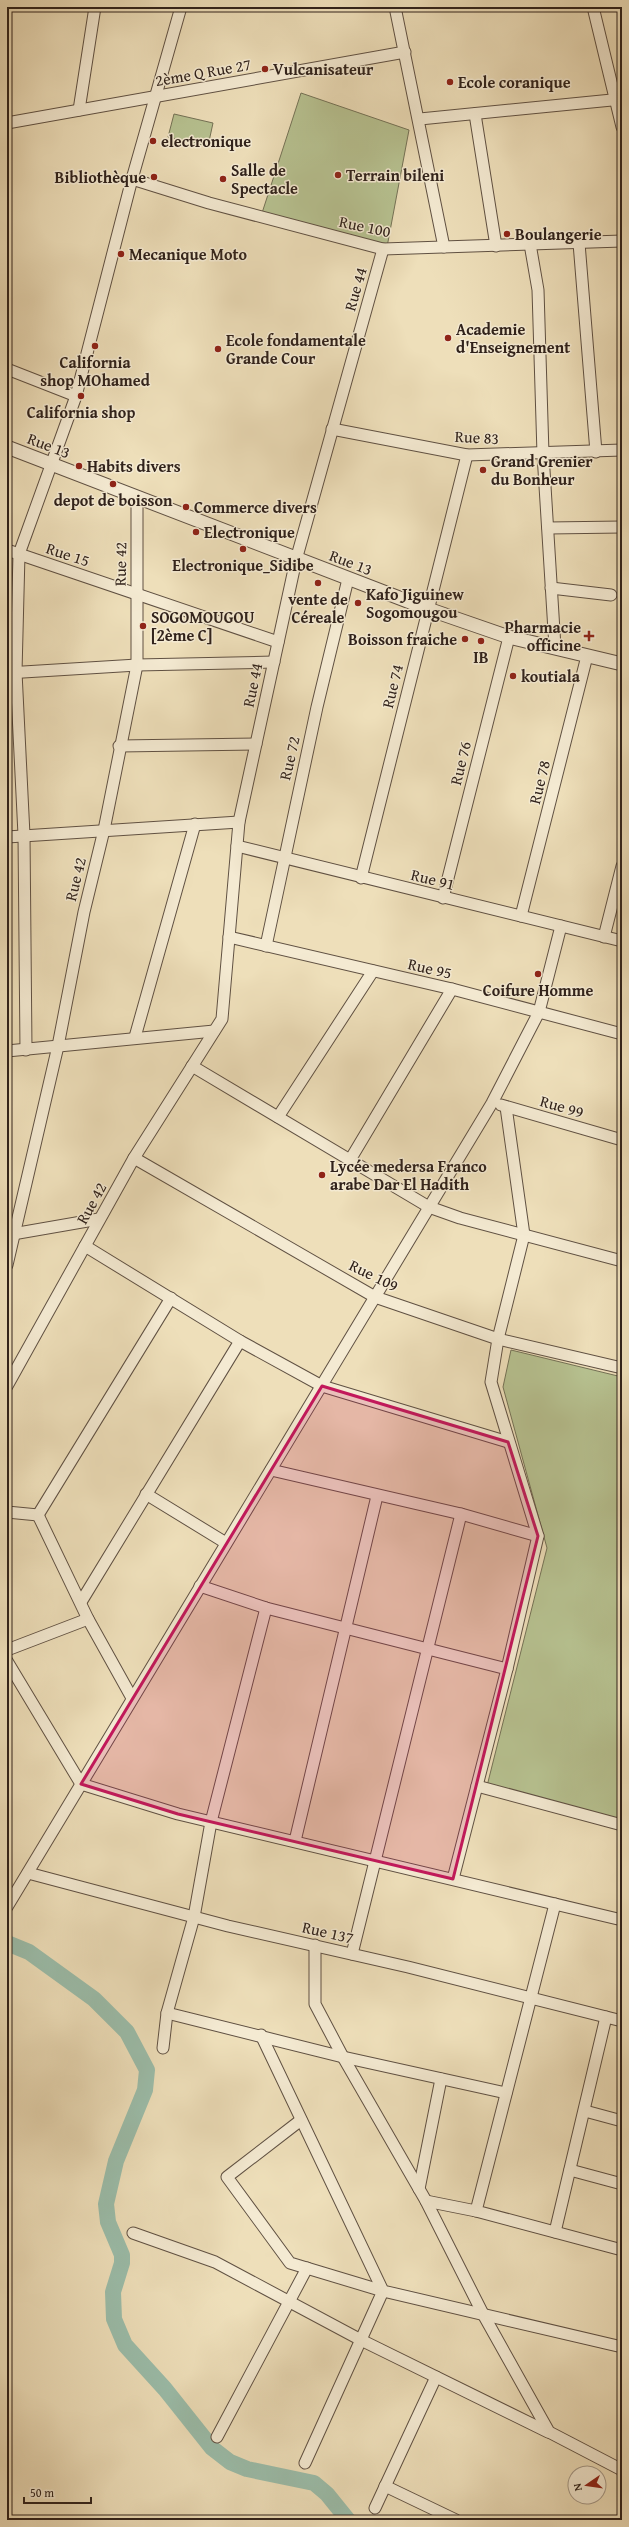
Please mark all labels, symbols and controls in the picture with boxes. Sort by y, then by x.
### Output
street label: 2ème Q Rue 27 [153,52,253,92]
place label: Vulcanisateur [273,57,374,81]
marker: Vulcanisateur [260,64,270,74]
place label: Ecole coranique [458,70,571,94]
marker: Ecole coranique [445,77,455,87]
place label: electronique [161,129,251,153]
marker: electronique [148,136,158,146]
place label: Salle de Spectacle [231,158,298,200]
place label: Terrain bileni [346,163,444,187]
place label: Bibliothèque [55,165,146,189]
marker: Terrain bileni [333,170,343,180]
marker: Bibliothèque [149,172,159,182]
marker: Salle de Spectacle [218,174,228,184]
street label: Rue 100 [337,209,393,243]
place label: Boulangerie [515,222,602,246]
marker: Boulangerie [502,229,512,239]
place label: Mecanique Moto [129,242,247,266]
marker: Mecanique Moto [116,249,126,259]
street label: Rue 44 [337,264,373,314]
place label: Academie d'Enseignement [456,317,570,359]
place label: Ecole fondamentale Grande Cour [226,328,366,370]
marker: Academie d'Enseignement [443,333,453,343]
marker: California shop MOhamed [90,341,100,351]
marker: Ecole fondamentale Grande Cour [213,344,223,354]
place label: California shop MOhamed [40,350,151,392]
marker: California shop [76,391,86,401]
place label: California shop [27,400,135,424]
street label: Rue 83 [454,424,500,450]
street label: Rue 13 [24,426,74,464]
place label: Grand Grenier du Bonheur [491,449,593,491]
place label: Habits divers [87,454,181,478]
marker: Habits divers [74,461,84,471]
marker: Grand Grenier du Bonheur [478,465,488,475]
marker: depot de boisson [108,479,118,489]
place label: depot de boisson [54,488,173,512]
place label: Commerce divers [194,495,317,519]
marker: Commerce divers [181,502,191,512]
place label: Electronique [204,520,295,544]
marker: Electronique [191,527,201,537]
street label: Rue 15 [43,536,93,572]
street label: Rue 42 [108,542,132,586]
street label: Rue 13 [326,543,376,581]
marker: Electronique_Sidibe [238,544,248,554]
place label: Electronique_Sidibe [172,553,314,577]
marker: vente de Céreale [313,578,323,588]
place label: Kafo Jiguinew Sogomougou [366,582,464,624]
place label: vente de Céreale [288,587,348,629]
marker: Kafo Jiguinew Sogomougou [353,598,363,608]
place label: SOGOMOUGOU [2ème C] [151,605,255,647]
place label: Pharmacie officine [505,615,581,657]
marker: SOGOMOUGOU [2ème C] [138,621,148,631]
place label: Boisson fraiche [348,627,457,651]
marker: Pharmacie officine [584,631,594,641]
marker: Boisson fraiche [460,634,470,644]
marker: IB [476,636,486,646]
place label: IB [473,645,489,669]
street label: Rue 44 [236,661,268,709]
street label: Rue 74 [375,661,409,710]
place label: koutiala [521,664,581,688]
marker: koutiala [508,671,518,681]
street label: Rue 72 [272,734,306,782]
street label: Rue 76 [443,738,477,787]
street label: Rue 78 [522,757,556,806]
street label: Rue 42 [58,855,92,903]
street label: Rue 91 [409,862,457,896]
street label: Rue 95 [406,951,454,985]
marker: Coifure Homme [533,969,543,979]
place label: Coifure Homme [483,978,593,1002]
street label: Rue 99 [537,1088,587,1124]
place label: Lycée medersa Franco arabe Dar El Hadith [330,1154,487,1196]
marker: Lycée medersa Franco arabe Dar El Hadith [317,1170,327,1180]
street label: Rue 42 [70,1178,112,1228]
street label: Rue 109 [345,1253,403,1297]
street label: Rue 137 [300,1914,356,1950]
north arrow [567,2465,607,2505]
scale bar [24,2479,91,2505]
text: N [568,2481,586,2493]
text: 50 m [30,2484,54,2501]

